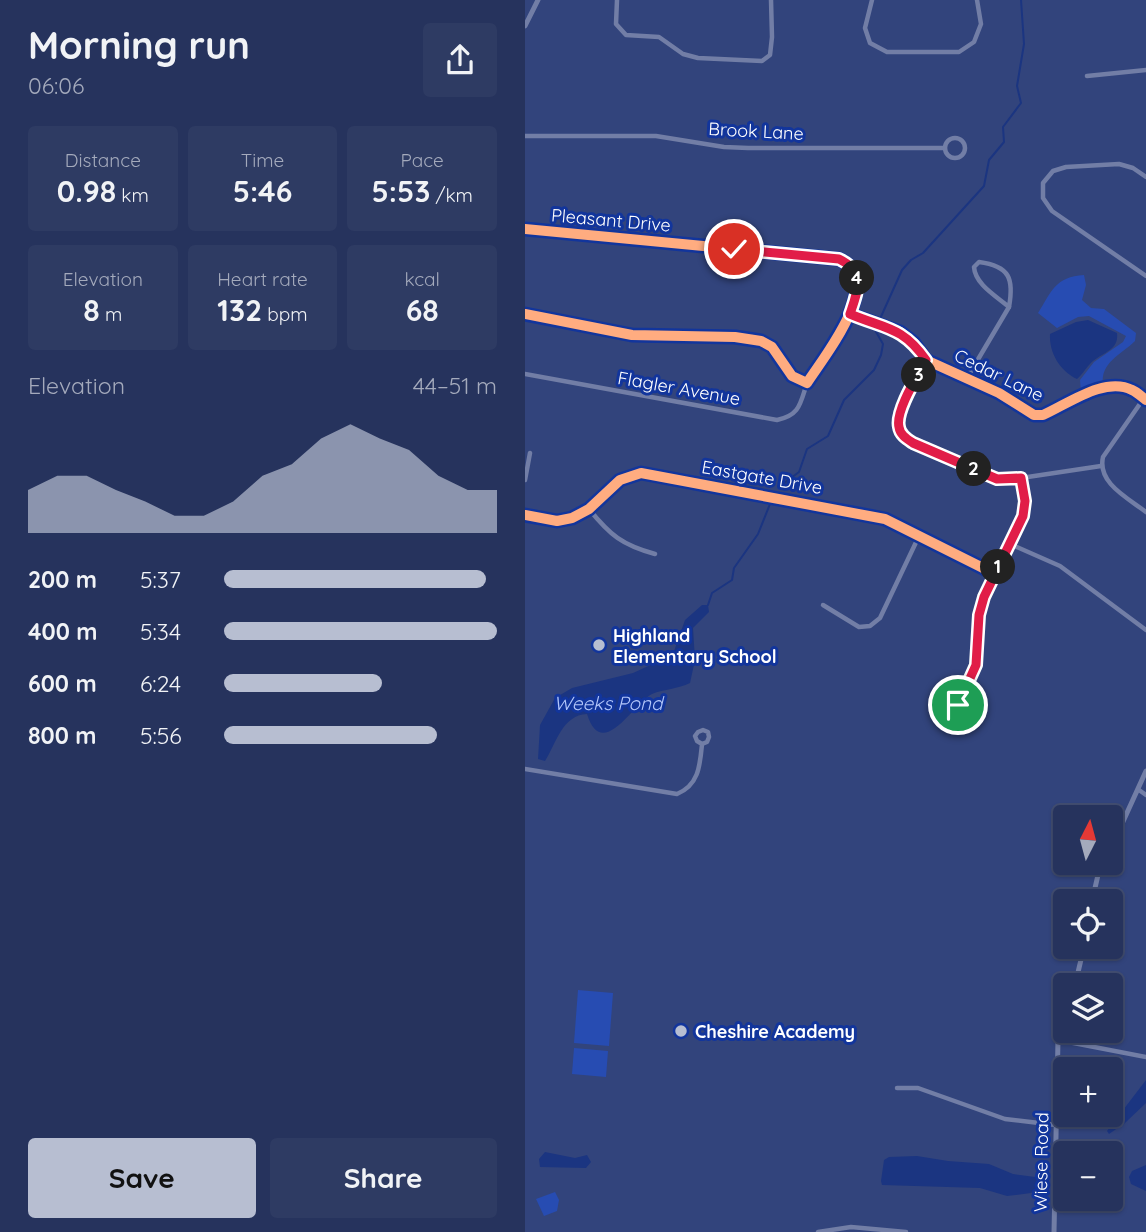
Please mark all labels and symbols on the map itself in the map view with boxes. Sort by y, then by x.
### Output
street label: Brook Lane [708,117,804,145]
street label: Pleasant Drive [550,203,672,237]
pin [704,219,764,279]
pin: 4 [839,260,875,296]
street label: Cedar Lane [951,343,1047,407]
pin: 3 [901,358,937,392]
street label: Flagler Avenue [616,366,742,410]
pin: 2 [957,452,991,486]
street label: Eastgate Drive [700,455,824,499]
pin: 1 [981,550,1015,584]
place label: Highland Elementary School [613,624,777,668]
marker: Highland Elementary School [591,637,607,653]
pin [928,675,988,735]
water label: Weeks Pond [554,691,665,715]
north arrow [1053,805,1123,875]
place label: Cheshire Academy [695,1020,855,1043]
marker: Cheshire Academy [673,1023,689,1039]
street label: Wiese Road [1029,1112,1053,1212]

